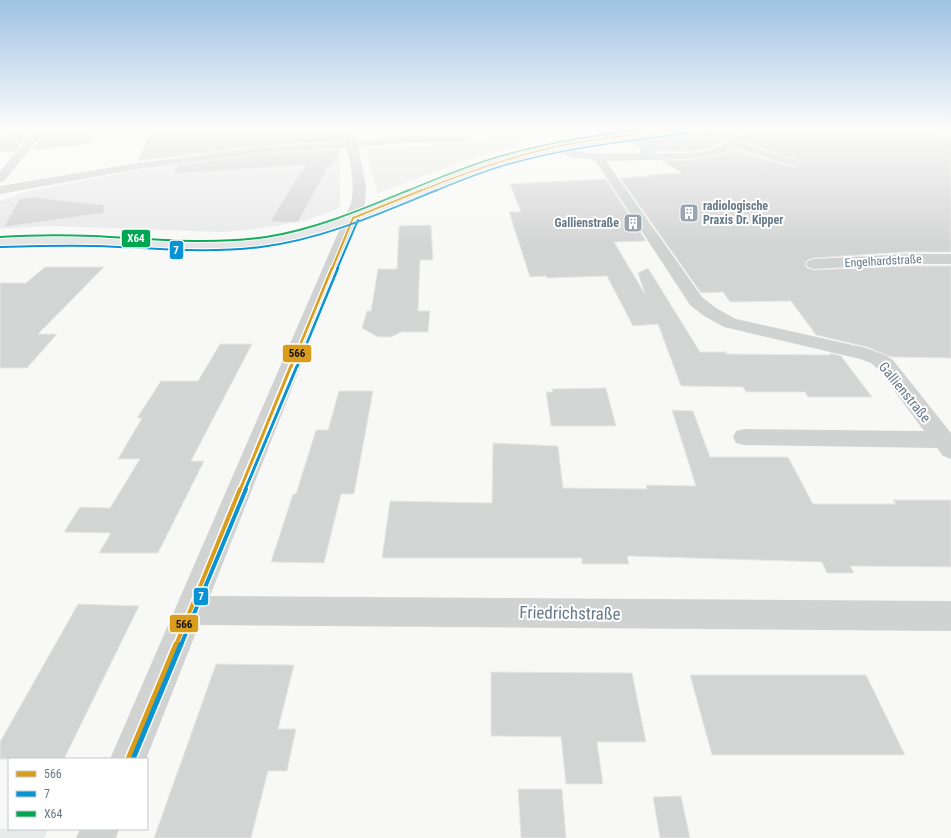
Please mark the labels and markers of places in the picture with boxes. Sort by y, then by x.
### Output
place label: radiologische Praxis Dr. Kipper [703,199,783,227]
building icon: radiologische Praxis Dr. Kipper [678,202,700,224]
building icon: Gallienstraße [622,212,644,234]
place label: Gallienstraße [555,216,619,230]

